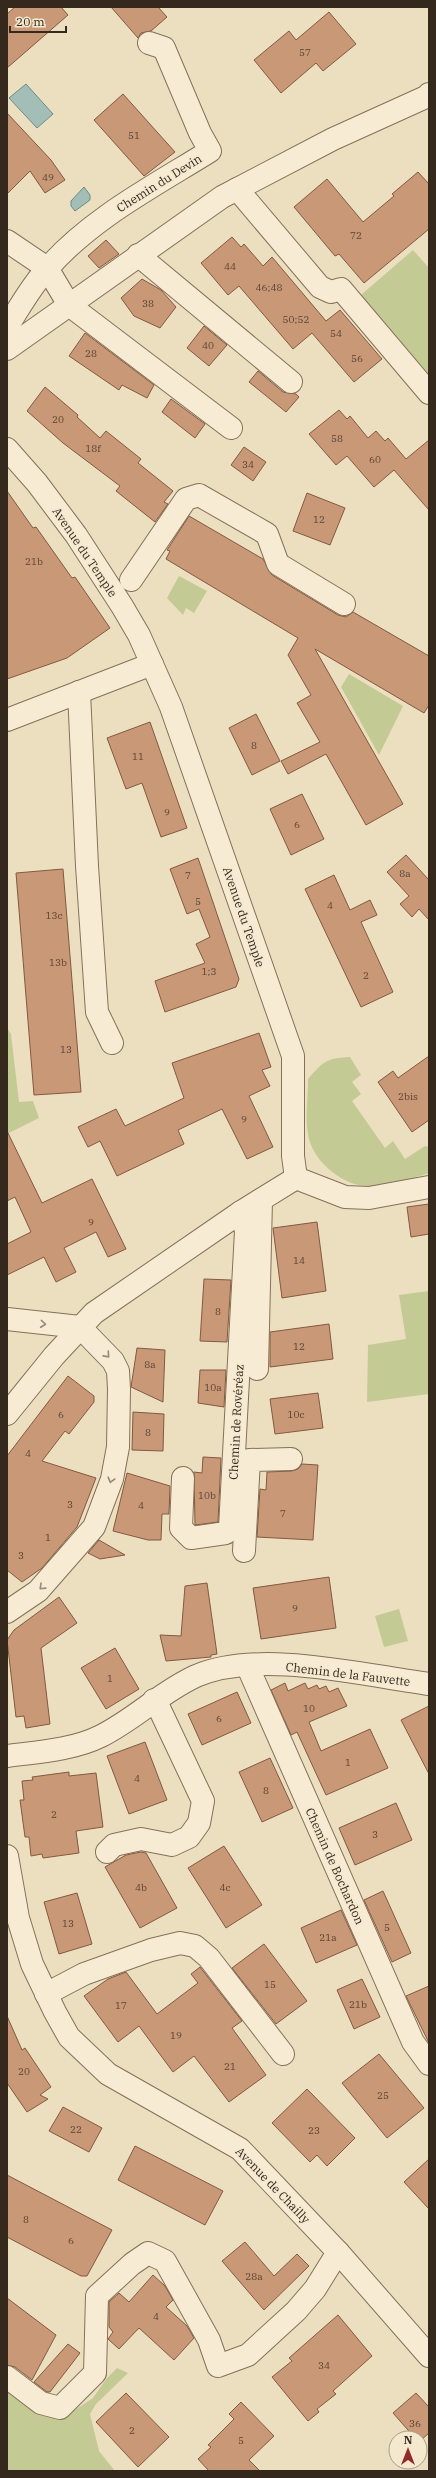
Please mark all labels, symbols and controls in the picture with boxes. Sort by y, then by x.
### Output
scale bar [10,8,66,34]
text: 20 m [16,14,45,29]
house number: 57 [299,46,311,59]
house number: 51 [128,129,140,142]
street label: Chemin du Devin [114,151,205,215]
house number: 49 [42,171,54,184]
house number: 72 [350,229,362,242]
house number: 44 [224,260,236,273]
house number: 46;48 [256,281,282,294]
house number: 38 [142,297,154,310]
house number: 50;52 [283,313,309,326]
house number: 54 [330,327,342,340]
house number: 40 [202,339,214,352]
house number: 28 [85,347,97,360]
house number: 56 [351,352,363,365]
house number: 20 [52,413,64,426]
house number: 58 [331,432,343,445]
house number: 18f [85,442,101,455]
house number: 60 [369,453,381,466]
house number: 34 [242,458,254,471]
street label: Avenue du Temple [49,504,121,600]
house number: 12 [313,513,325,526]
house number: 21b [25,555,43,568]
house number: 8 [251,739,257,752]
house number: 11 [132,750,144,763]
house number: 9 [164,806,170,819]
house number: 6 [294,818,300,831]
street label: Avenue du Temple [220,865,268,969]
house number: 8a [399,867,411,880]
house number: 7 [185,869,191,882]
house number: 5 [195,895,201,908]
house number: 4 [327,899,333,912]
house number: 13c [45,909,63,922]
house number: 13b [49,956,67,969]
house number: 1;3 [202,965,216,978]
house number: 2 [363,969,369,982]
house number: 13 [60,1043,72,1056]
house number: 2bis [398,1090,418,1103]
house number: 9 [241,1113,247,1126]
house number: 9 [88,1216,94,1229]
house number: 14 [293,1254,305,1267]
house number: 8 [215,1305,221,1318]
one-way arrow [40,1319,46,1328]
house number: 12 [293,1340,305,1353]
one-way arrow [103,1350,110,1357]
house number: 8a [144,1358,156,1371]
street label: Chemin de Rovéréaz [225,1364,247,1480]
house number: 10a [204,1381,222,1394]
house number: 6 [58,1408,64,1421]
house number: 10c [287,1408,305,1421]
house number: 8 [145,1426,151,1439]
house number: 4 [25,1447,31,1460]
one-way arrow [108,1477,116,1484]
house number: 10b [198,1489,216,1502]
house number: 3 [67,1498,73,1511]
house number: 4 [138,1499,144,1512]
house number: 7 [280,1507,286,1520]
house number: 1 [45,1531,51,1544]
house number: 3 [18,1549,24,1562]
one-way arrow [39,1583,47,1590]
house number: 9 [292,1602,298,1615]
street label: Chemin de la Fauvette [285,1659,411,1689]
house number: 1 [107,1672,113,1685]
house number: 10 [303,1702,315,1715]
house number: 6 [216,1712,222,1725]
house number: 1 [345,1756,351,1769]
house number: 4 [134,1772,140,1785]
house number: 8 [263,1784,269,1797]
street label: Chemin de Bochardon [303,1805,368,1927]
house number: 2 [51,1808,57,1821]
house number: 3 [372,1828,378,1841]
house number: 4b [135,1881,147,1894]
house number: 4c [219,1881,231,1894]
house number: 13 [62,1917,74,1930]
house number: 5 [384,1921,390,1934]
house number: 21a [319,1931,337,1944]
house number: 15 [264,1978,276,1991]
house number: 21b [349,1998,367,2011]
house number: 17 [115,1999,127,2012]
house number: 19 [170,2029,182,2042]
house number: 21 [224,2060,236,2073]
house number: 20 [18,2065,30,2078]
house number: 25 [377,2089,389,2102]
house number: 22 [70,2123,82,2136]
house number: 23 [308,2124,320,2137]
street label: Avenue de Chailly [233,2144,314,2227]
house number: 8 [23,2213,29,2226]
house number: 6 [68,2234,74,2247]
house number: 28a [245,2270,263,2283]
house number: 4 [153,2310,159,2323]
house number: 34 [318,2359,330,2372]
house number: 36 [409,2417,421,2430]
house number: 2 [129,2424,135,2437]
north arrow [388,2430,428,2470]
text: N [404,2433,413,2447]
house number: 5 [238,2434,244,2447]

